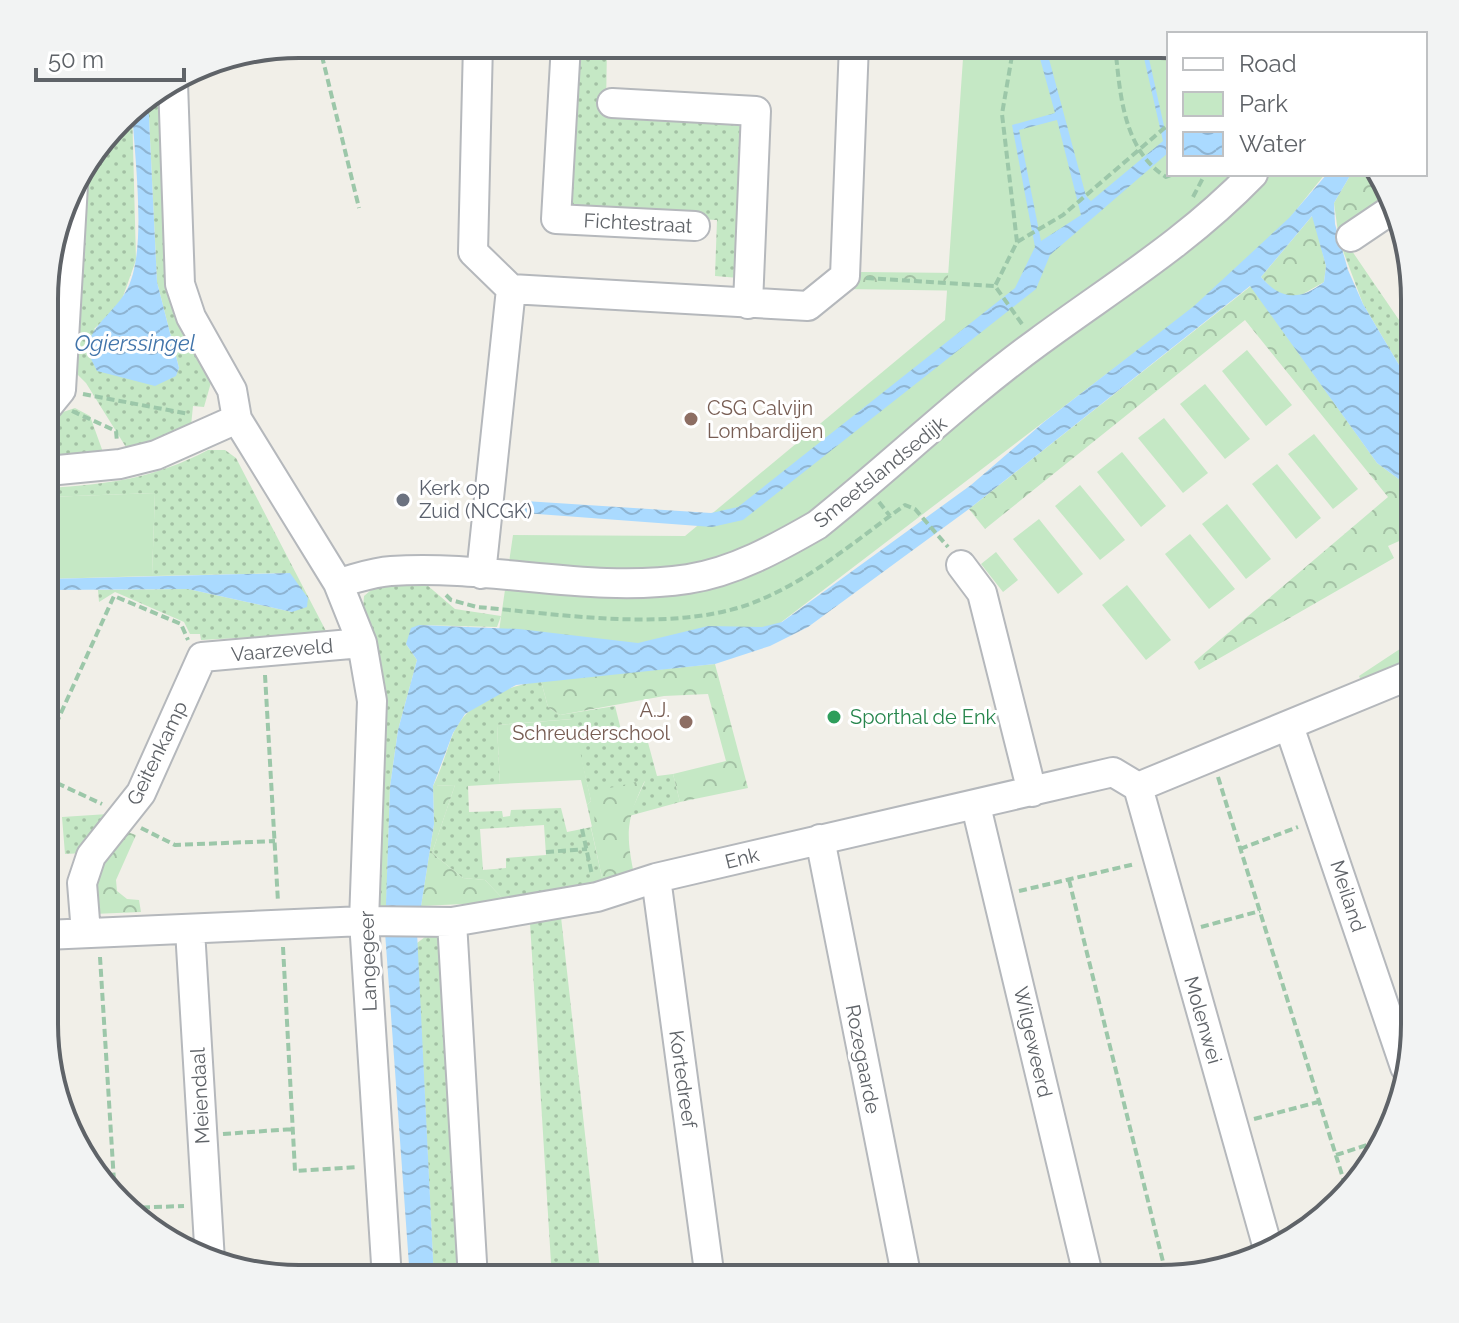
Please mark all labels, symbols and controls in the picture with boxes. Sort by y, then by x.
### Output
scale bar [36,32,184,82]
legend [1167,32,1427,176]
text: 50 m [48,45,104,74]
text: Road [1239,49,1297,78]
text: Park [1239,89,1288,118]
text: Water [1239,129,1307,158]
street label: Fichtestraat [583,208,693,238]
water label: Ogierssingel [74,330,196,356]
place label: CSG Calvijn Lombardijen [707,396,823,443]
marker: CSG Calvijn Lombardijen [682,410,700,428]
street label: Smeetslandsedijk [809,411,952,533]
place label: Kerk op Zuid (NCGK) [419,476,532,523]
marker: Kerk op Zuid (NCGK) [394,491,412,509]
street label: Vaarzeveld [230,634,334,666]
street label: Geitenkamp [122,697,192,809]
place label: A.J. Schreuderschool [512,698,671,745]
place label: Sporthal de Enk [850,705,997,729]
marker: Sporthal de Enk [825,708,843,726]
marker: A.J. Schreuderschool [677,713,695,731]
street label: Enk [722,842,762,874]
street label: Meiland [1325,857,1371,935]
street label: Langegeer [354,910,382,1012]
street label: Molenwei [1179,973,1227,1067]
street label: Wilgeweerd [1009,984,1057,1100]
street label: Rozegaarde [841,1002,885,1116]
street label: Kortedreef [664,1029,702,1131]
street label: Meiendaal [185,1047,215,1145]

